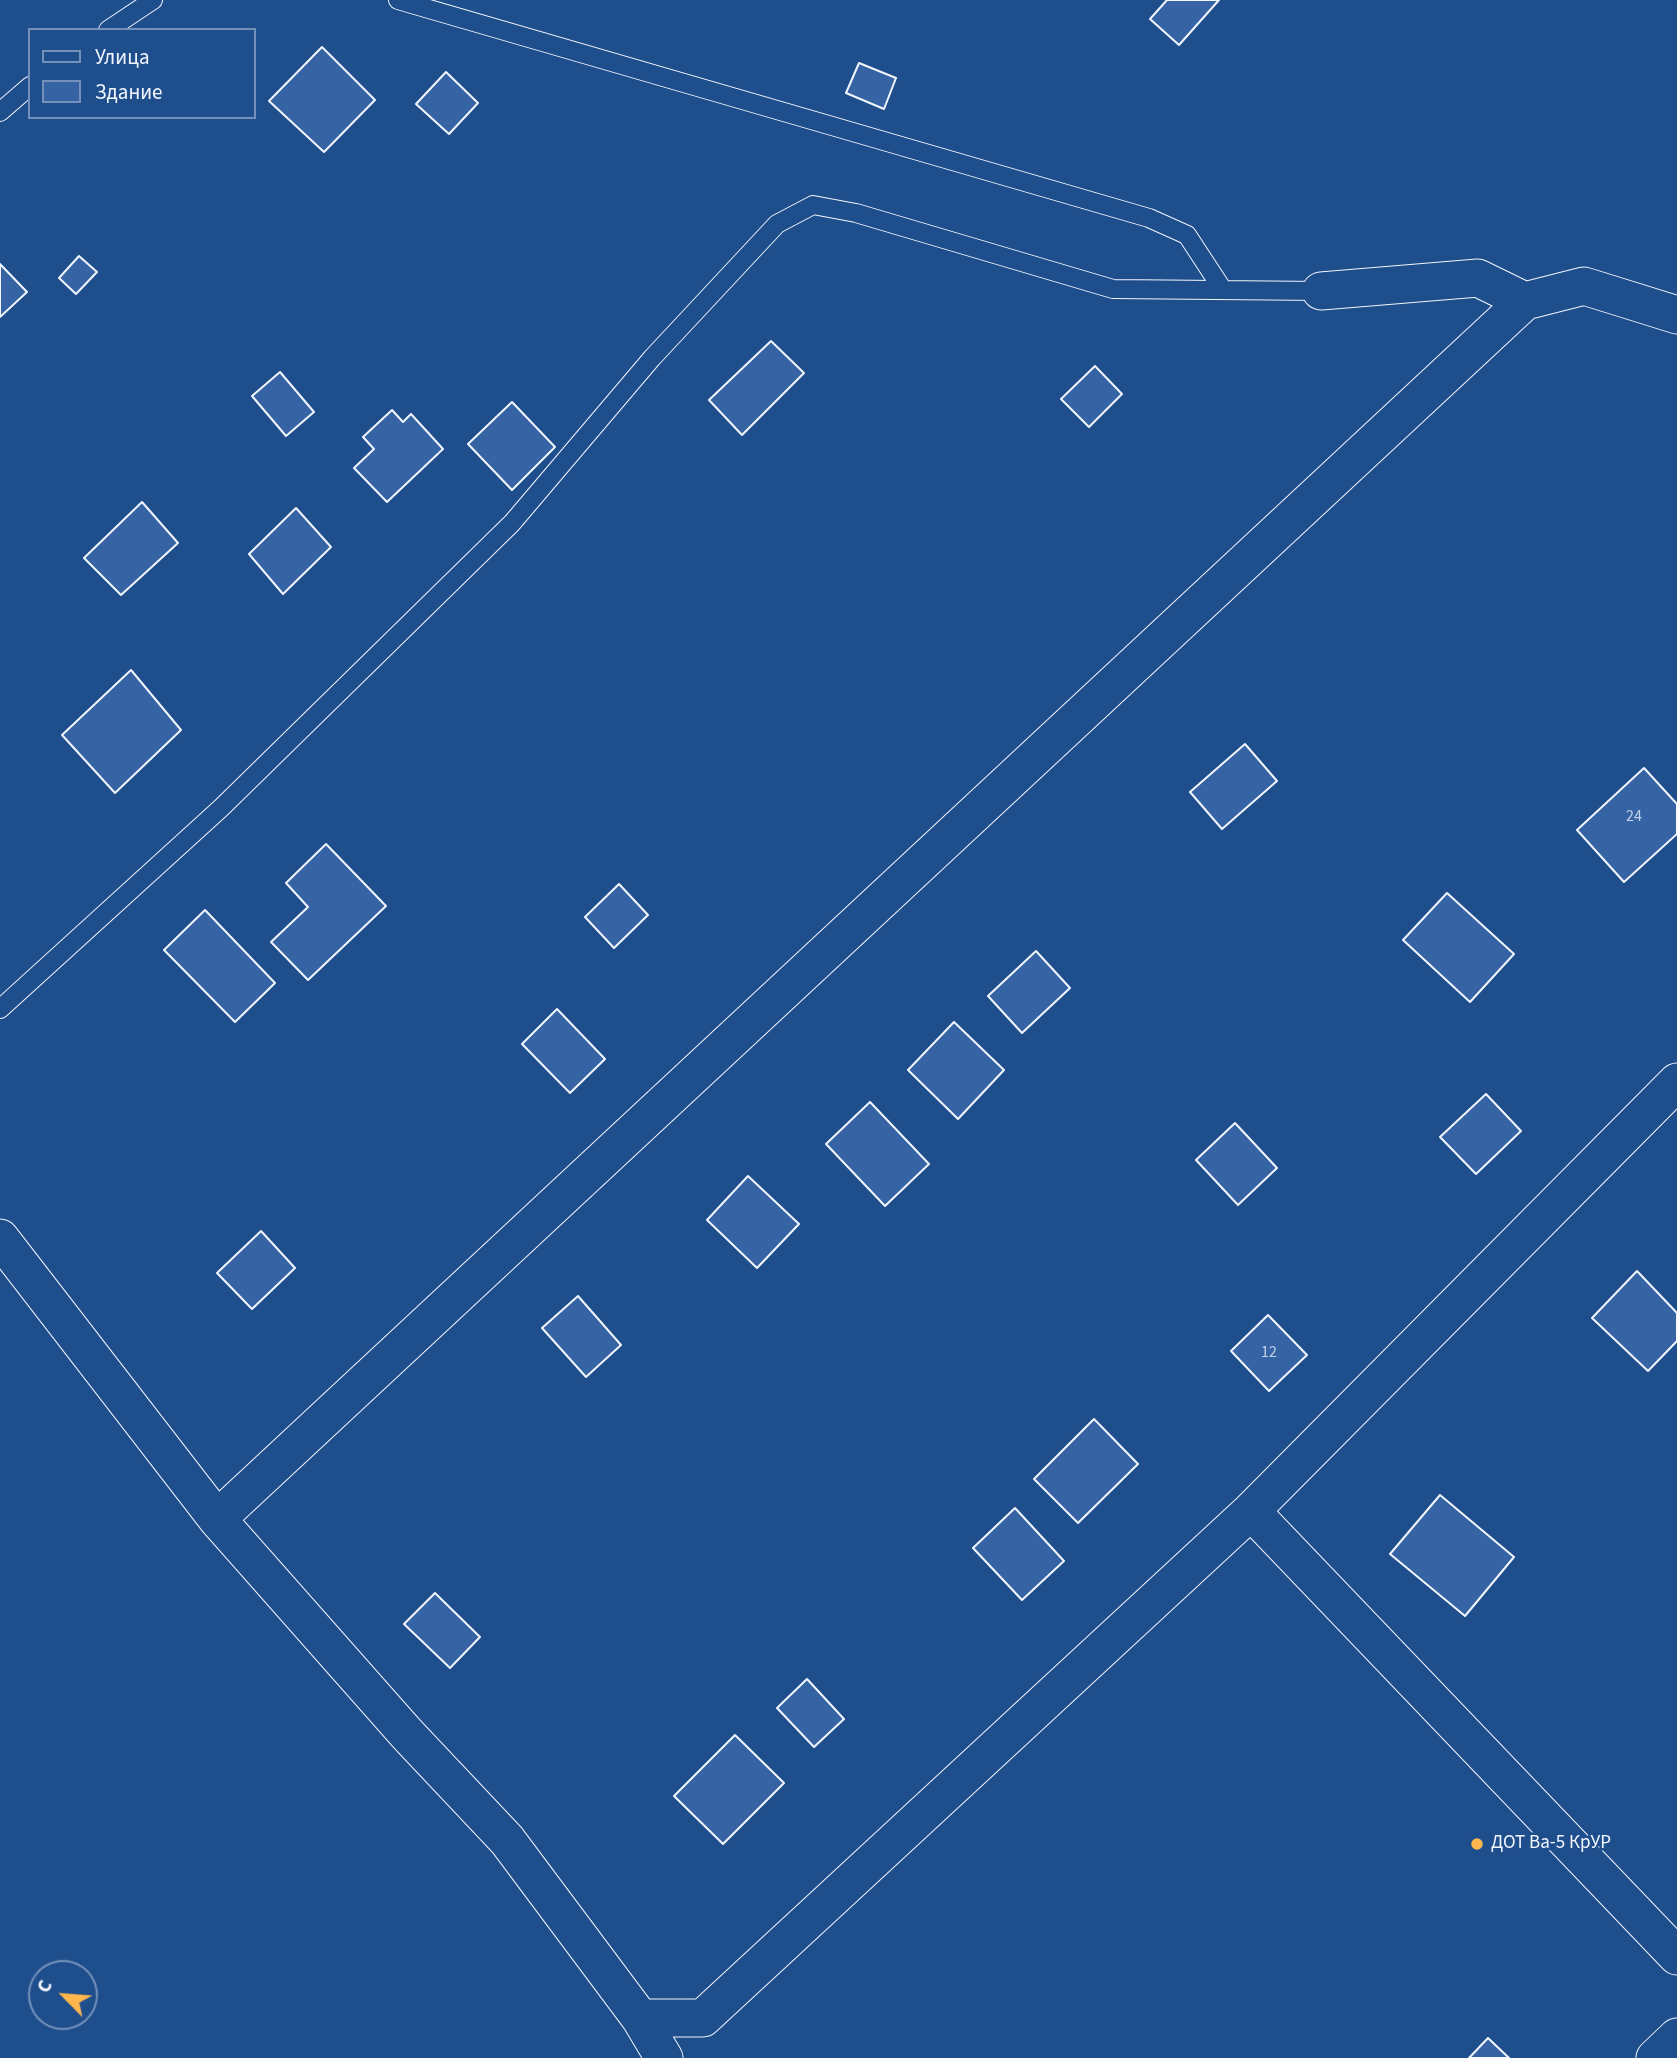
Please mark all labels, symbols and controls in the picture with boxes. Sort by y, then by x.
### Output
legend [28,28,256,119]
text: Улица [95,42,150,72]
text: Здание [95,77,163,107]
house number: 24 [1626,807,1642,827]
house number: 12 [1261,1343,1277,1363]
place label: ДОТ Ва-5 КрУР [1491,1833,1611,1855]
marker: ДОТ Ва-5 КрУР [1469,1836,1485,1852]
north arrow [28,1960,98,2030]
text: С [31,1976,60,1997]

